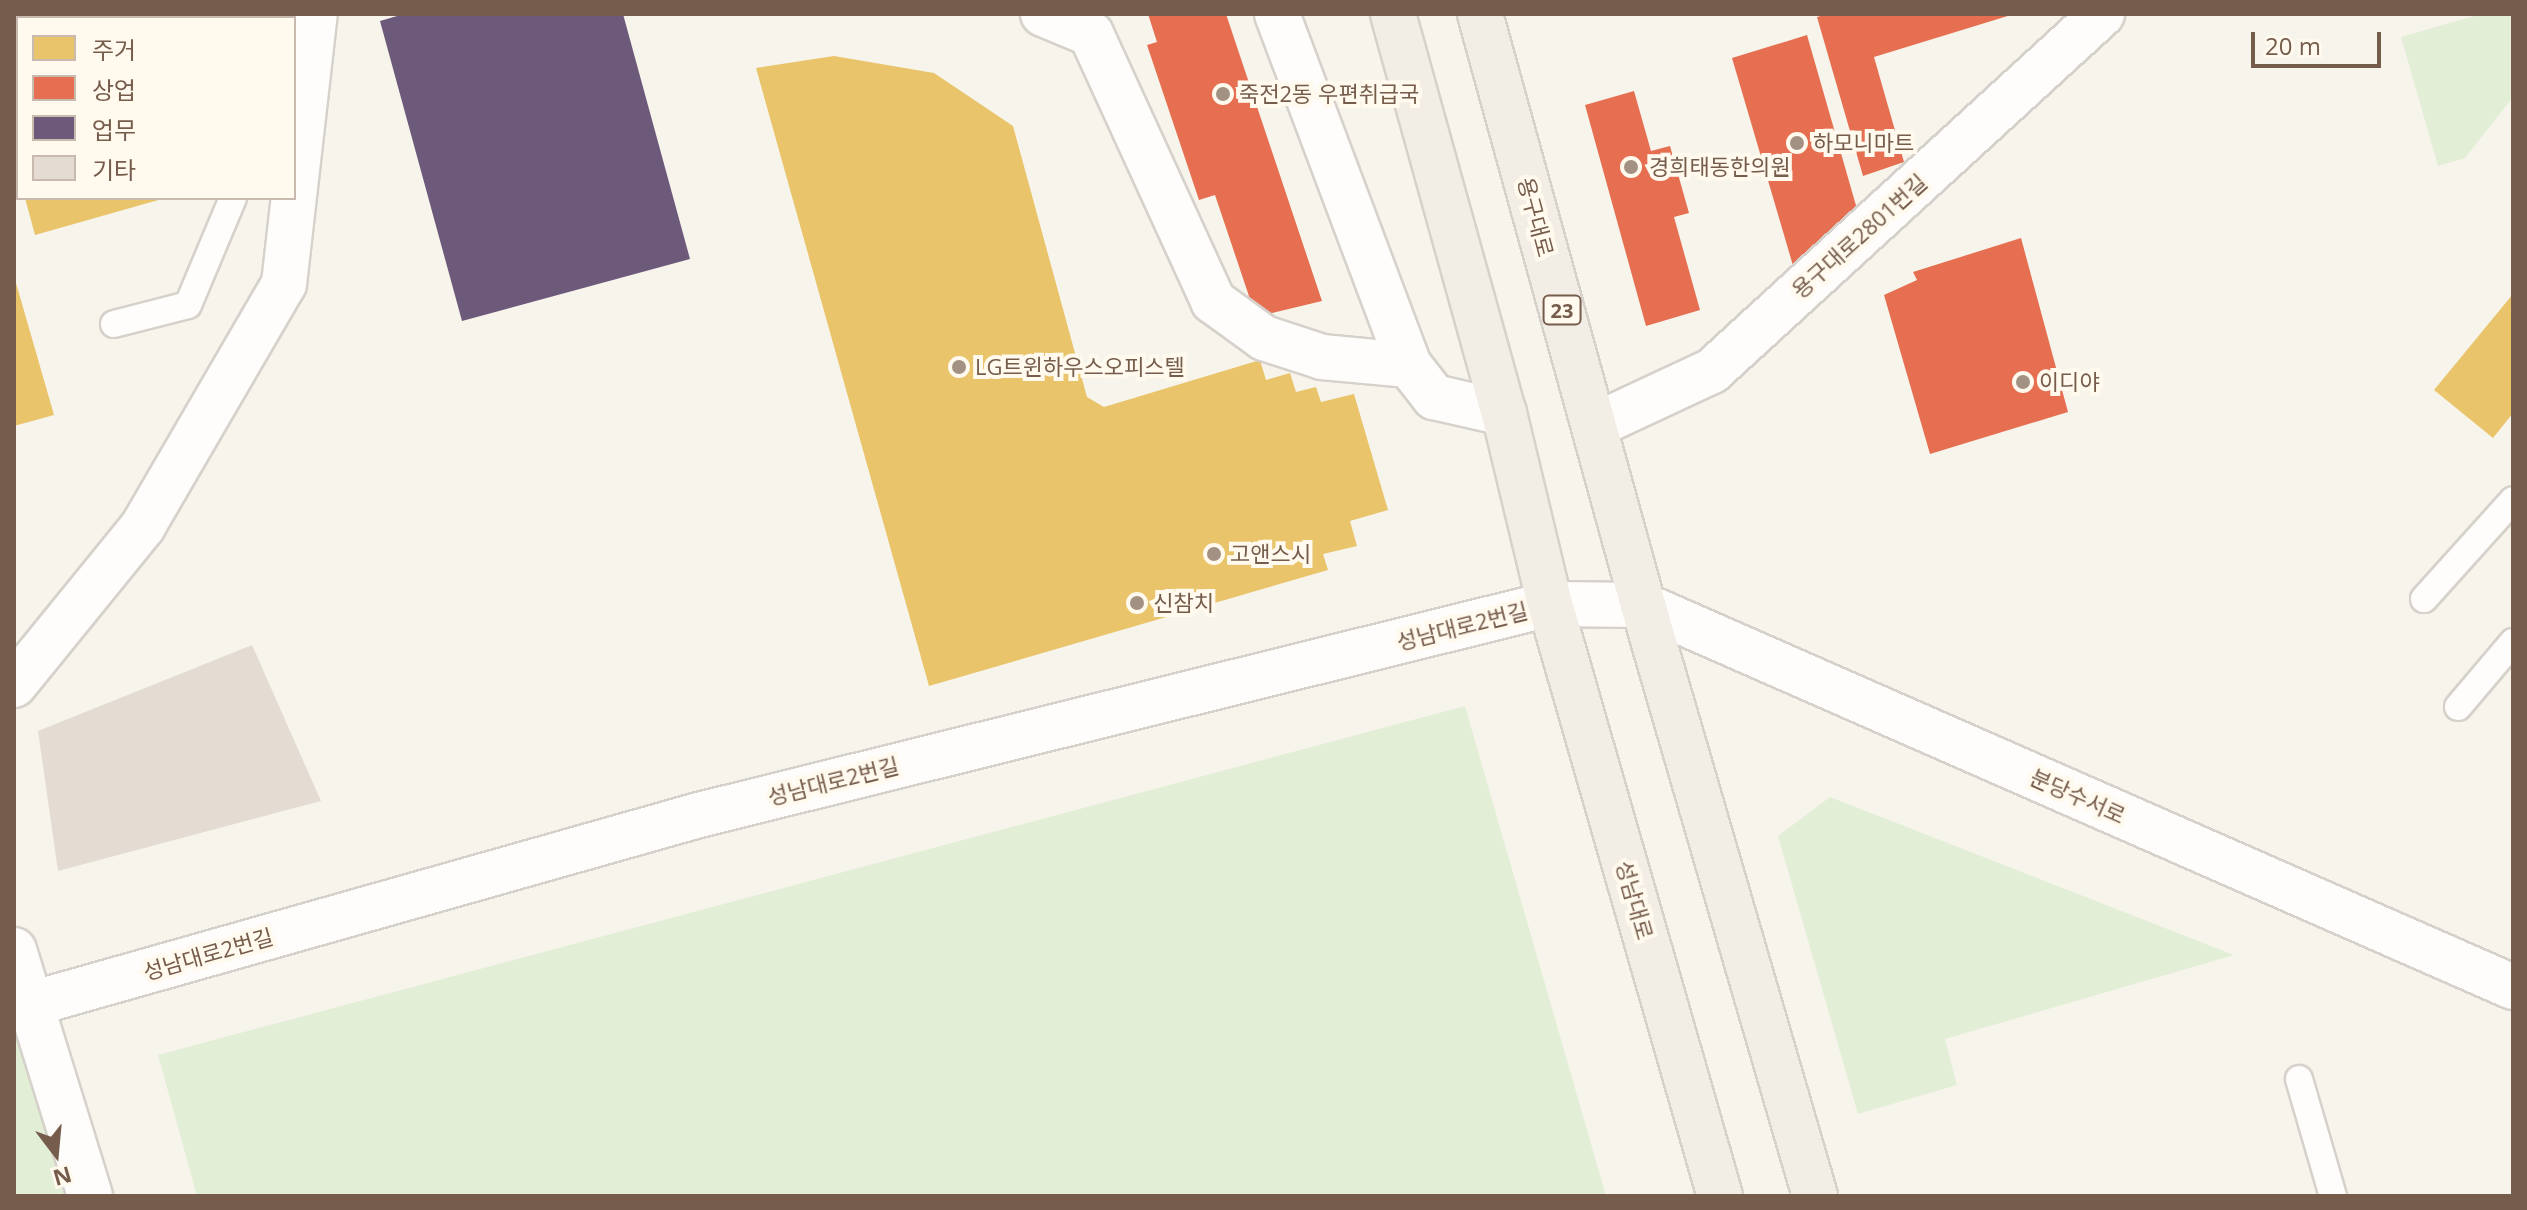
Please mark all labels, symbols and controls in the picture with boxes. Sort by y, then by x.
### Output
legend [16,16,296,200]
scale bar [2255,16,2385,66]
text: 20 m [2265,29,2321,62]
text: 주거 [92,33,136,66]
text: 상업 [92,73,136,106]
place label: 죽전2동 우편취급국 [1239,81,1419,107]
marker: 죽전2동 우편취급국 [1214,85,1232,103]
text: 업무 [92,113,136,146]
place label: 하모니마트 [1813,130,1914,156]
marker: 하모니마트 [1788,134,1806,152]
text: 기타 [92,153,136,186]
place label: 경희태동한의원 [1649,154,1791,180]
marker: 경희태동한의원 [1620,156,1642,178]
street label: 용구대로2801번길 [1786,169,1932,303]
street label: 용구대로 [1513,174,1559,260]
road number: 23 [1542,294,1582,326]
place label: LG트윈하우스오피스텔 [975,354,1185,380]
marker: LG트윈하우스오피스텔 [950,358,968,376]
place label: 이디야 [2039,369,2100,395]
marker: 이디야 [2014,373,2032,391]
place label: 고앤스시 [1230,541,1311,567]
marker: 고앤스시 [1205,545,1223,563]
place label: 신참치 [1153,590,1214,616]
marker: 신참치 [1128,594,1146,612]
street label: 성남대로2번길 [1394,597,1530,655]
street label: 성남대로2번길 [765,752,901,810]
street label: 분당수서로 [2026,763,2130,829]
street label: 성남대로 [1611,857,1659,943]
street label: 성남대로2번길 [140,923,276,985]
north arrow [16,1114,96,1194]
text: N [50,1160,75,1194]

